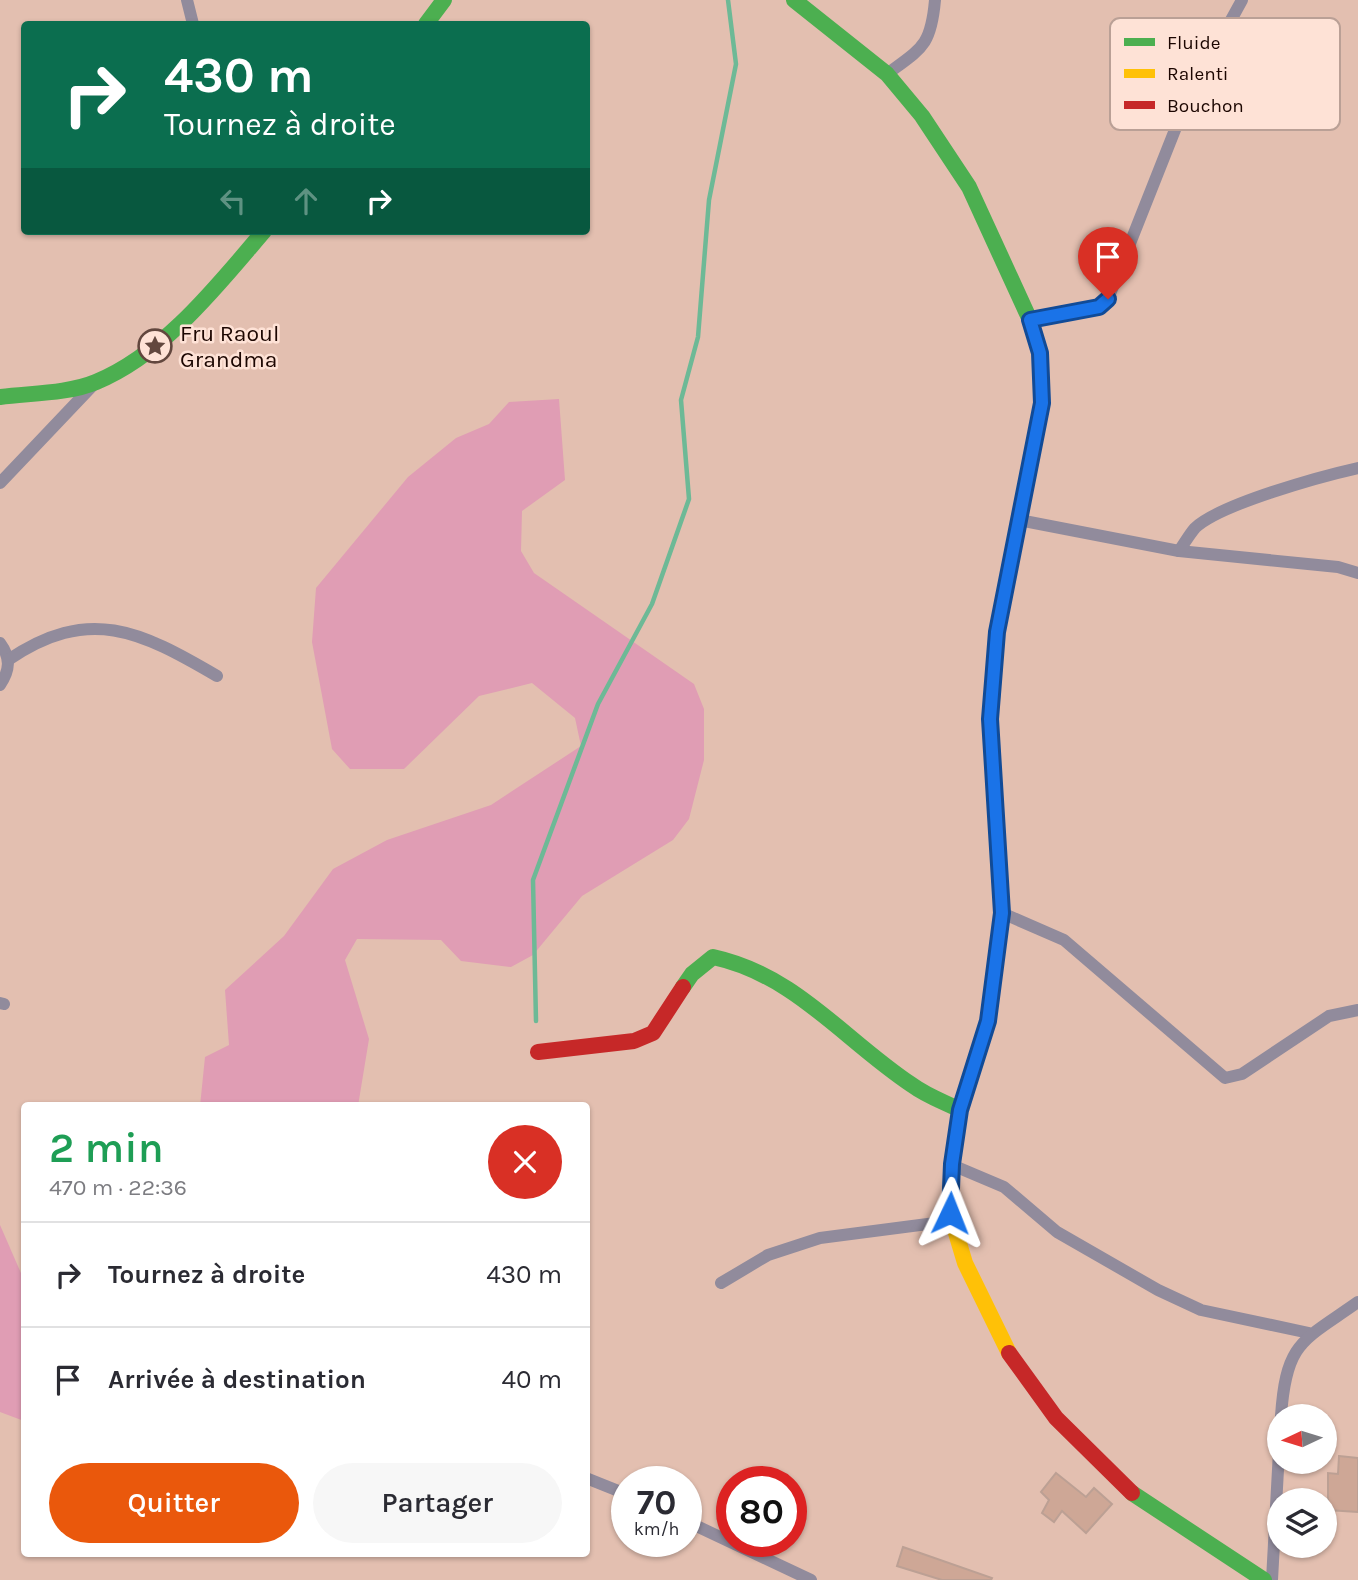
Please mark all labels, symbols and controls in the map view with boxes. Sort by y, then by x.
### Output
legend [1110,18,1340,130]
text: Fluide [1167,32,1220,54]
text: 430 m [164,47,314,104]
icon: right [49,49,140,140]
text: Ralenti [1167,63,1228,85]
text: Bouchon [1167,95,1244,117]
text: Tournez à droite [164,106,396,143]
icon: left [214,182,252,220]
icon: ahead [287,182,325,220]
icon: right [360,182,398,220]
pin [1078,227,1138,299]
icon: arrive [1089,238,1127,276]
place label: Fru Raoul Grandma [180,320,279,373]
place icon: Fru Raoul Grandma [136,327,174,365]
text: 2 min [49,1123,164,1173]
button: close [488,1125,562,1199]
text: 470 m · 22:36 [49,1174,187,1201]
position arrow [913,1176,987,1250]
icon: right [49,1256,87,1294]
text: Tournez à droite [108,1259,305,1290]
text: 430 m [486,1259,562,1290]
icon: arrive [49,1361,87,1399]
text: Arrivée à destination [108,1364,366,1395]
text: 40 m [502,1364,562,1395]
north arrow [1267,1404,1337,1474]
map controls [1267,1404,1337,1558]
button: Quitter [49,1463,299,1543]
button: Partager [313,1463,562,1543]
speed limit sign: 80 [716,1466,807,1557]
text: 70 [637,1482,676,1523]
button: layers [1267,1488,1337,1558]
text: km/h [634,1518,679,1540]

